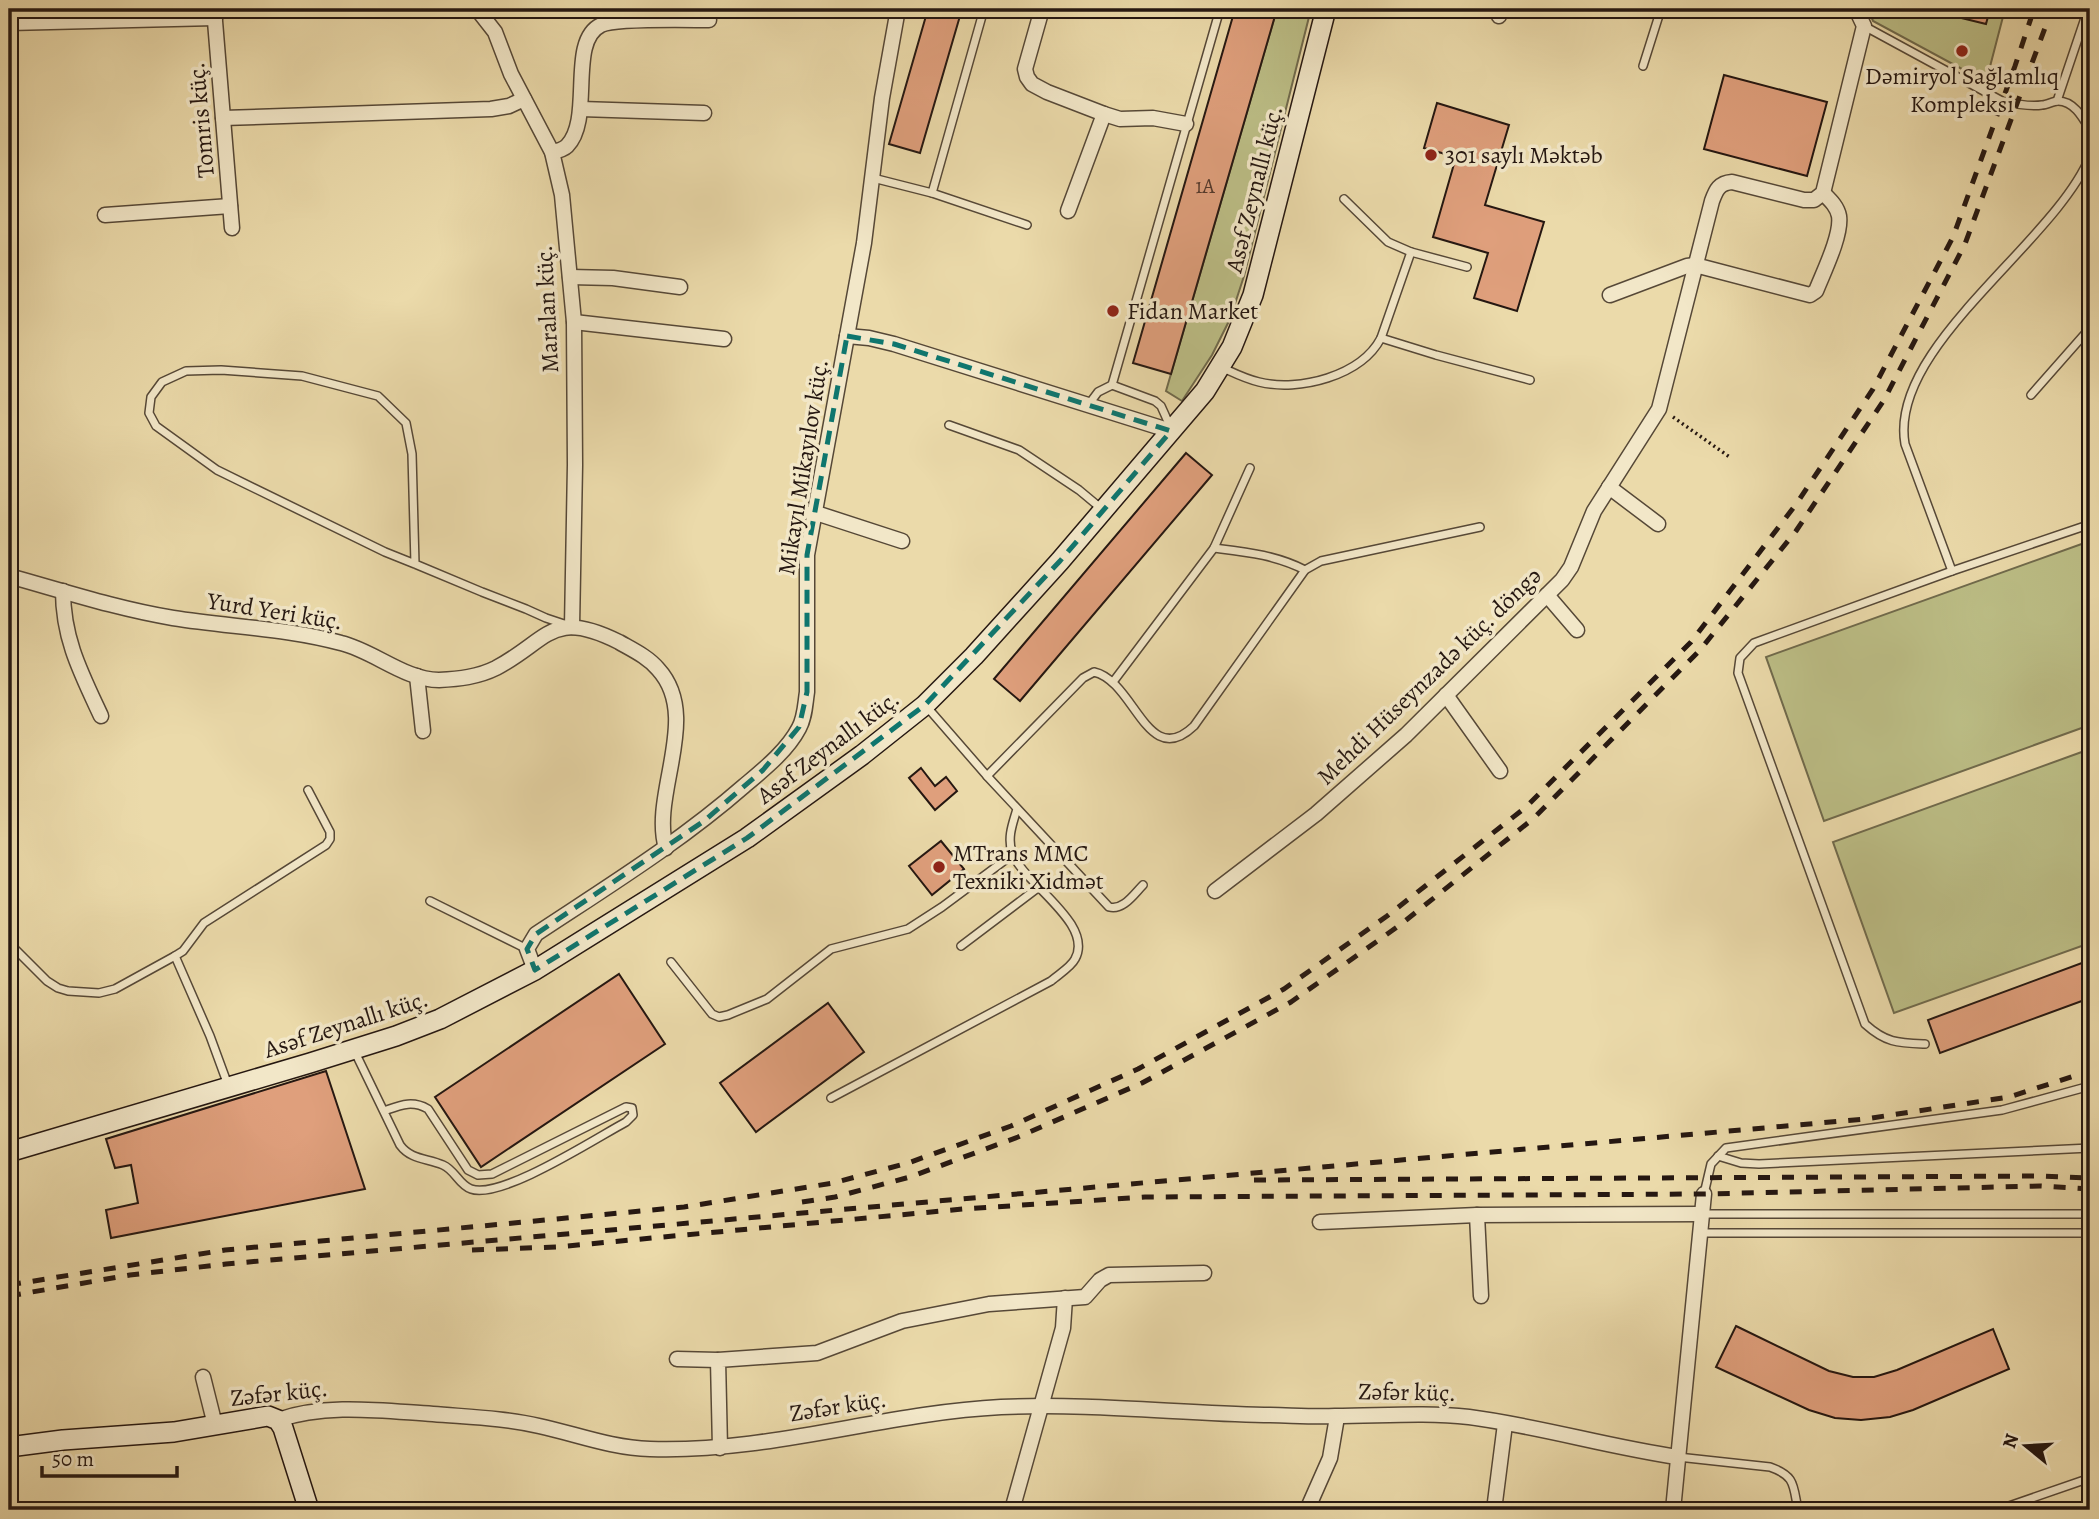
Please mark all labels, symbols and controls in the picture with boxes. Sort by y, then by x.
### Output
marker: Dəmiryol Sağlamlıq Kompleksi [1954,43,1970,59]
place label: Dəmiryol Sağlamlıq Kompleksi [1865,60,2059,120]
street label: Tomris küç. [180,61,222,179]
street label: Asəf Zeynallı küç. [1218,102,1290,277]
place label: 301 saylı Məktəb [1445,139,1603,171]
marker: 301 saylı Məktəb [1423,147,1439,163]
house number: 1A [1195,172,1215,200]
street label: Maralan küç. [528,244,566,374]
place label: Fidan Market [1127,295,1258,327]
marker: Fidan Market [1105,303,1121,319]
street label: Mikayıl Mikayılov küç. [770,357,836,577]
street label: Mehdi Hüseynzadə küç. döngə [1310,560,1548,792]
street label: Yurd Yeri küç. [204,584,345,638]
street label: Asəf Zeynallı küç. [749,683,906,812]
place label: MTrans MMC Texniki Xidmət [953,837,1104,897]
marker: MTrans MMC Texniki Xidmət [931,859,947,875]
street label: Asəf Zeynallı küç. [259,982,432,1066]
street label: Zəfər küç. [229,1372,329,1414]
street label: Zəfər küç. [1358,1375,1456,1409]
street label: Zəfər küç. [787,1383,889,1429]
north arrow [1990,1410,2060,1480]
text: N [1996,1430,2025,1452]
scale bar [42,1435,177,1479]
text: 50 m [52,1445,94,1473]

